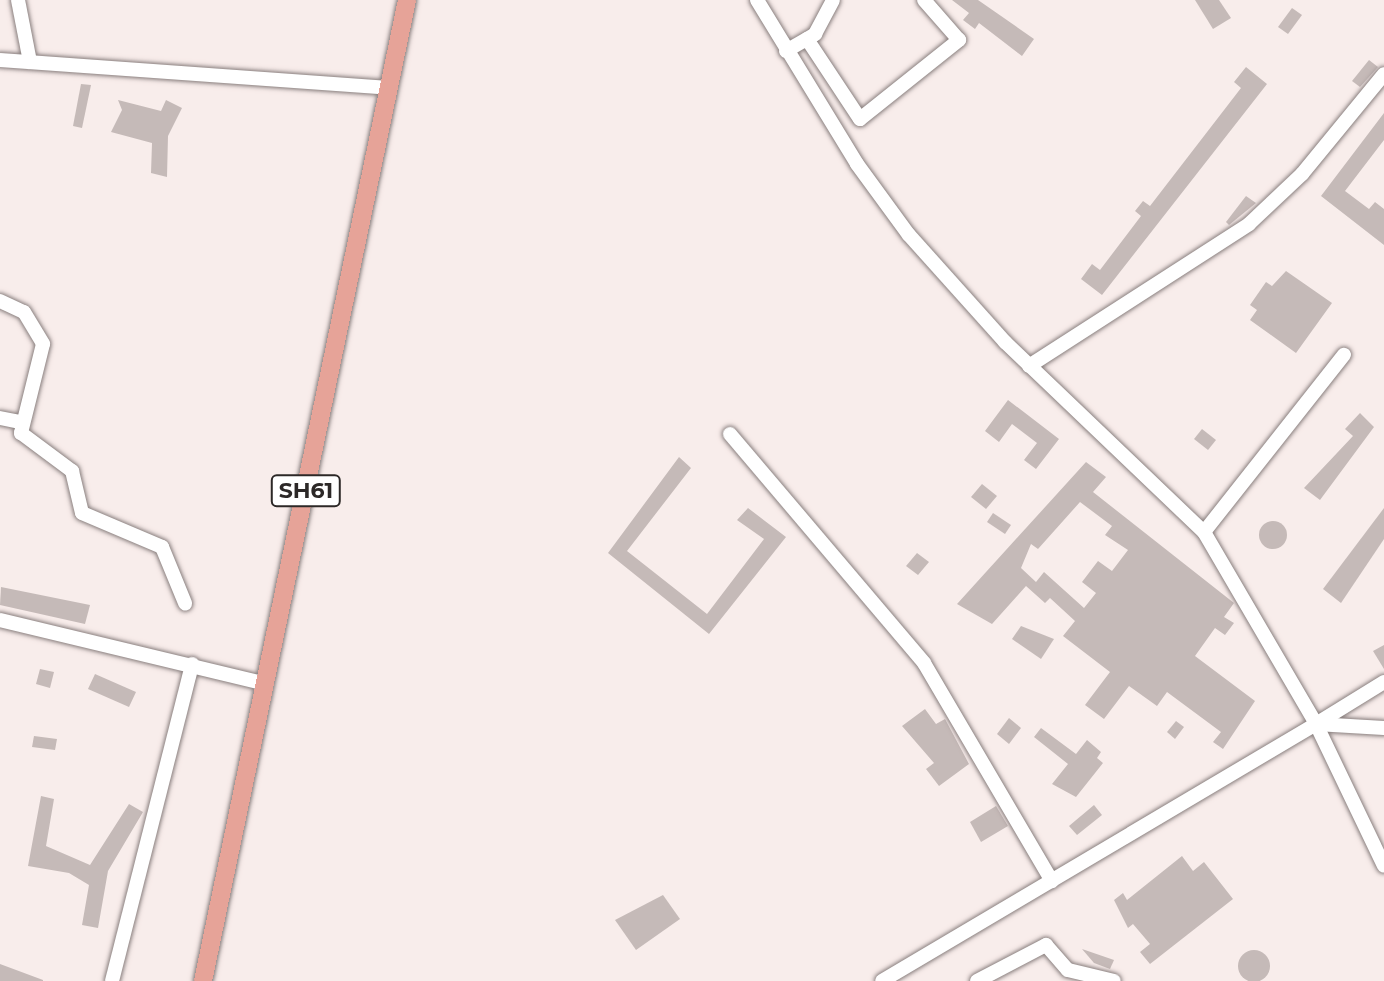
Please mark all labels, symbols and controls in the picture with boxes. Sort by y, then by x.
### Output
road number: SH61 [270,473,342,509]

